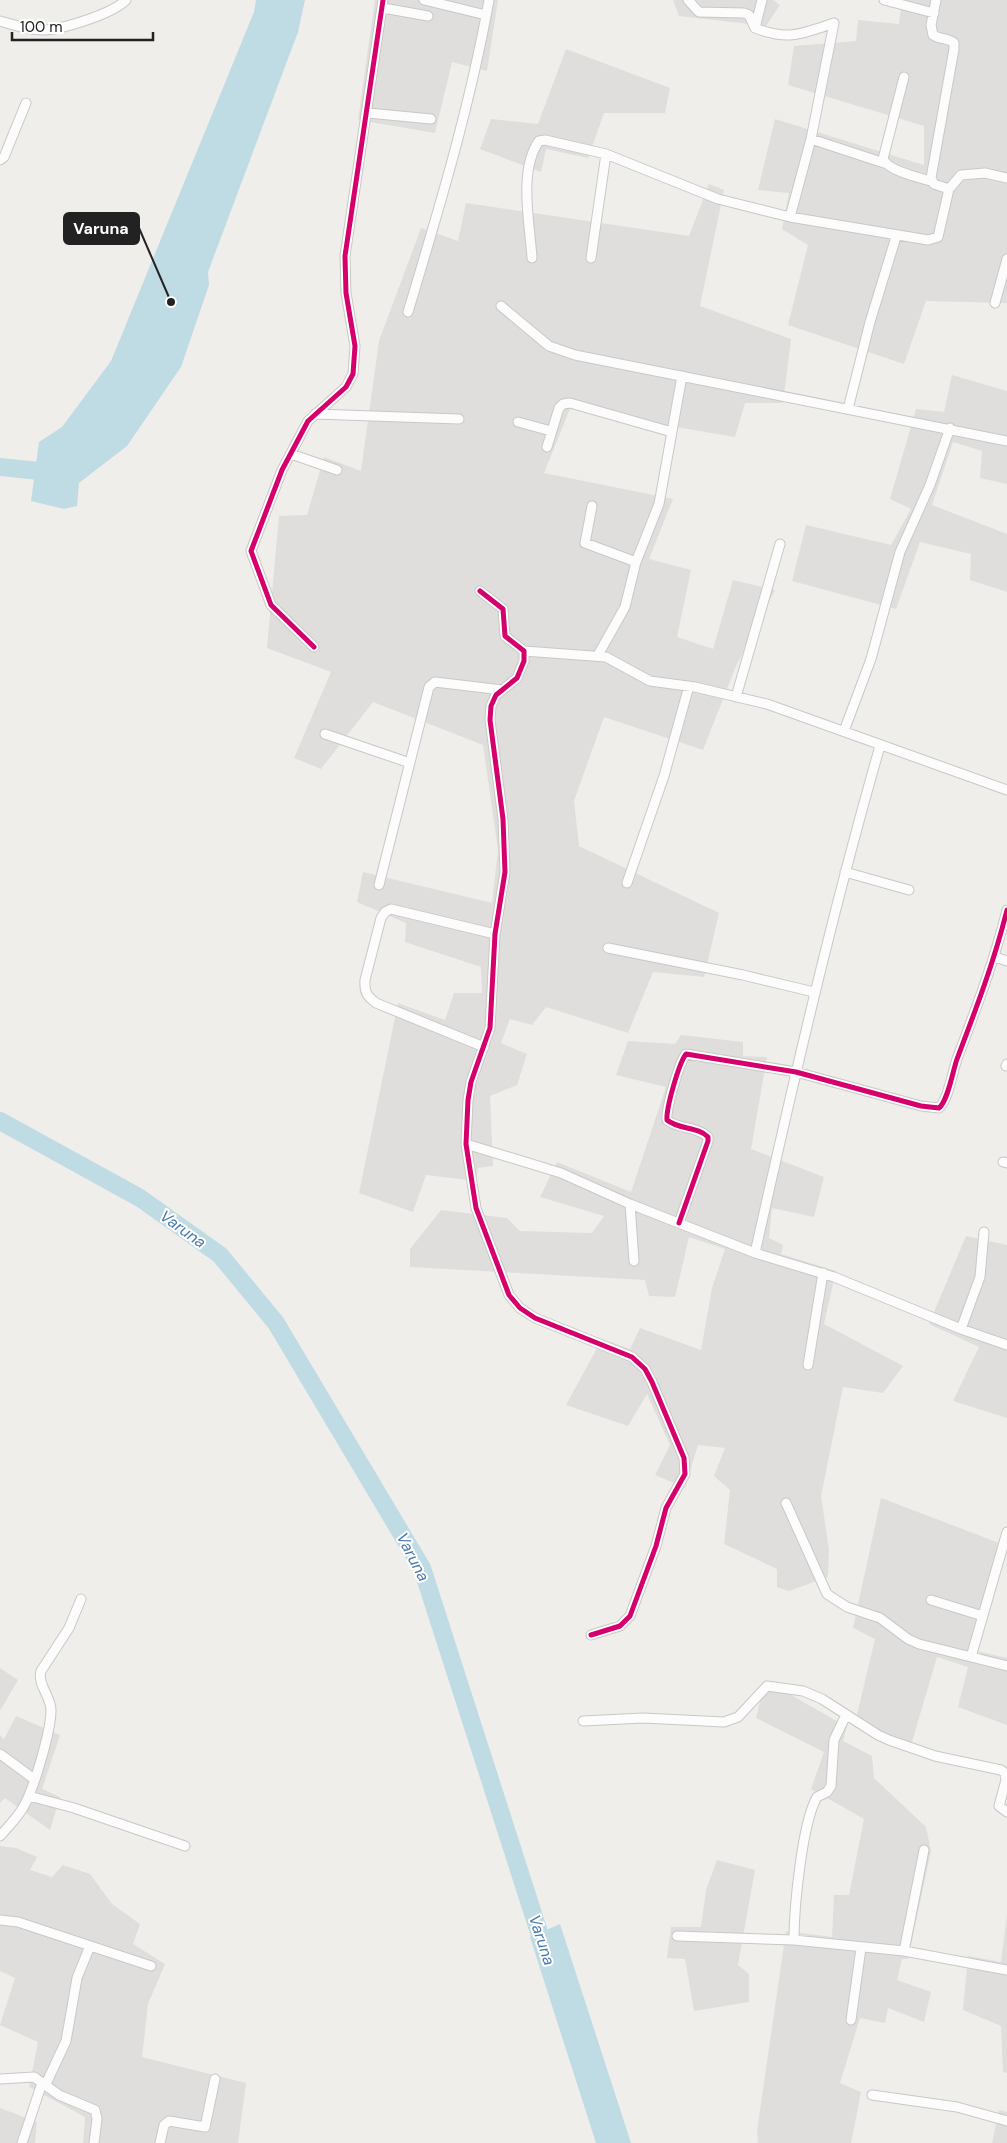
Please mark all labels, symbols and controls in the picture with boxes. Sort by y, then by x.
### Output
scale bar [12,10,154,42]
text: 100 m [20,17,63,37]
callout: Varuna [64,213,139,244]
text: Varuna [73,218,129,239]
water label: Varuna [156,1205,210,1253]
water label: Varuna [392,1529,434,1585]
water label: Varuna [524,1912,560,1968]

